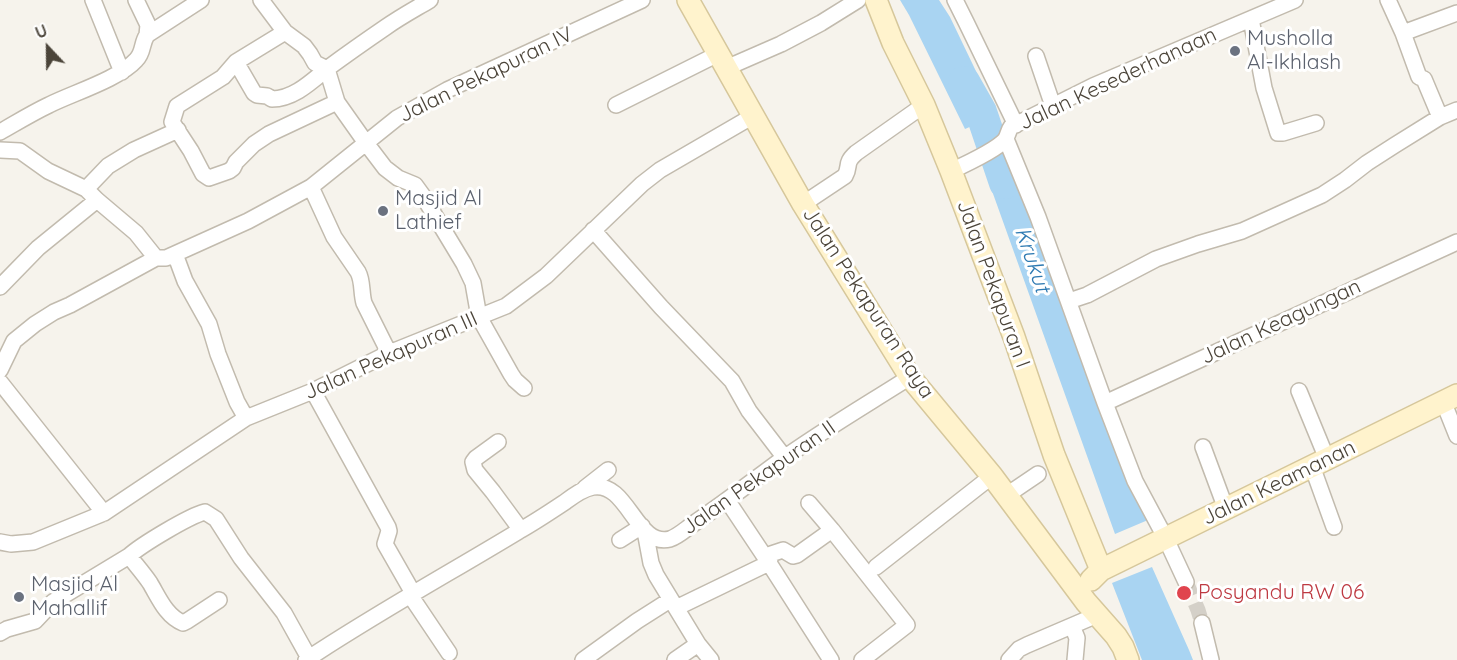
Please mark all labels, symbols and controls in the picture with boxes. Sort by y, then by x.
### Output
north arrow [18,18,78,78]
text: U [32,20,50,43]
street label: Jalan Pekapuran IV [395,22,577,128]
street label: Jalan Kesederhanaan [1015,22,1221,136]
place label: Musholla Al-Ikhlash [1247,26,1341,76]
marker: Musholla Al-Ikhlash [1228,44,1242,58]
place label: Masjid Al Lathief [395,186,482,236]
street label: Jalan Pekapuran I [951,197,1035,371]
street label: Jalan Pekapuran Raya [797,203,939,403]
marker: Masjid Al Lathief [376,204,390,218]
water label: Krukut [1009,224,1055,296]
street label: Jalan Keagungan [1197,274,1365,370]
street label: Jalan Pekapuran III [300,306,482,406]
street label: Jalan Pekapuran II [677,416,841,540]
street label: Jalan Keamanan [1198,435,1360,531]
place label: Masjid Al Mahallif [31,572,118,622]
place label: Posyandu RW 06 [1198,580,1364,606]
marker: Posyandu RW 06 [1175,584,1193,602]
marker: Masjid Al Mahallif [12,590,26,604]

